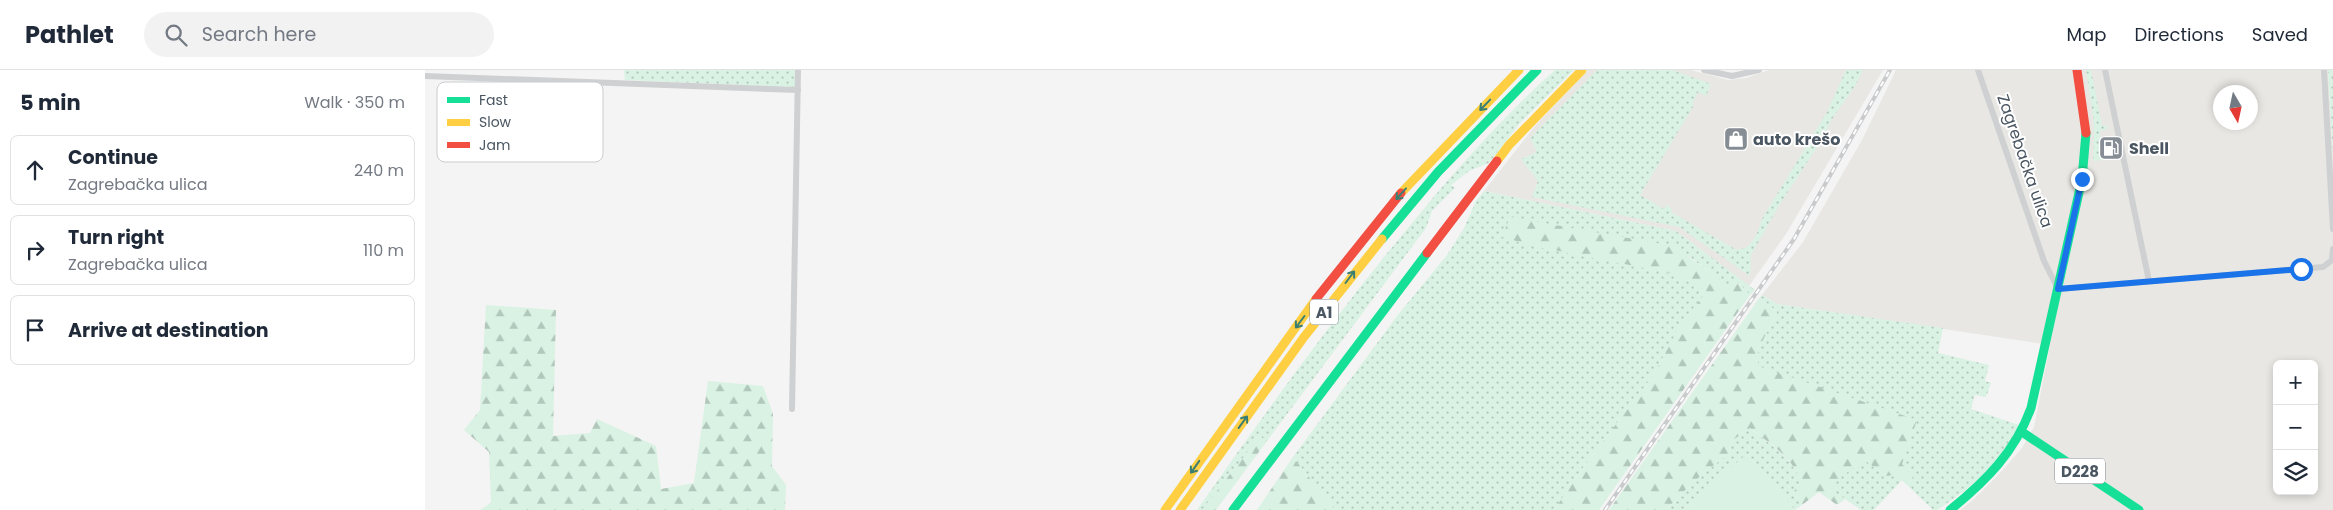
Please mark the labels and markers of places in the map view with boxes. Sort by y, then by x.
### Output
shop icon: auto krešo [1723,126,1749,152]
place label: auto krešo [1753,128,1840,151]
fuel station icon: Shell [2098,135,2124,161]
place label: Shell [2129,137,2169,160]

